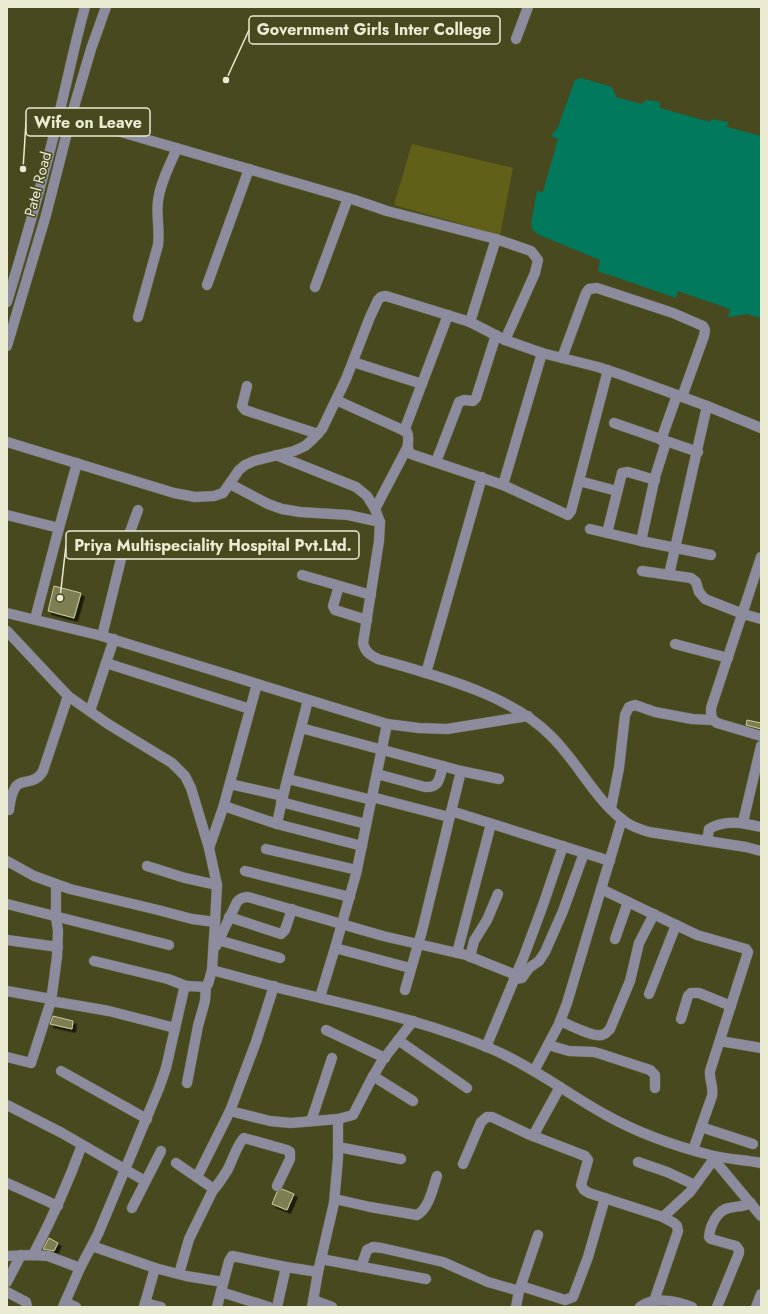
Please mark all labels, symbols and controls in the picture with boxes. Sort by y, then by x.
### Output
callout: Government Girls Inter College [249,16,500,44]
text: Government Girls Inter College [257,18,491,41]
callout: Wife on Leave [26,108,150,136]
text: Wife on Leave [34,111,142,134]
street label: Patel Road [19,149,57,219]
callout: Priya Multispeciality Hospital Pvt.Ltd. [66,531,359,559]
text: Priya Multispeciality Hospital Pvt.Ltd. [74,534,352,557]

